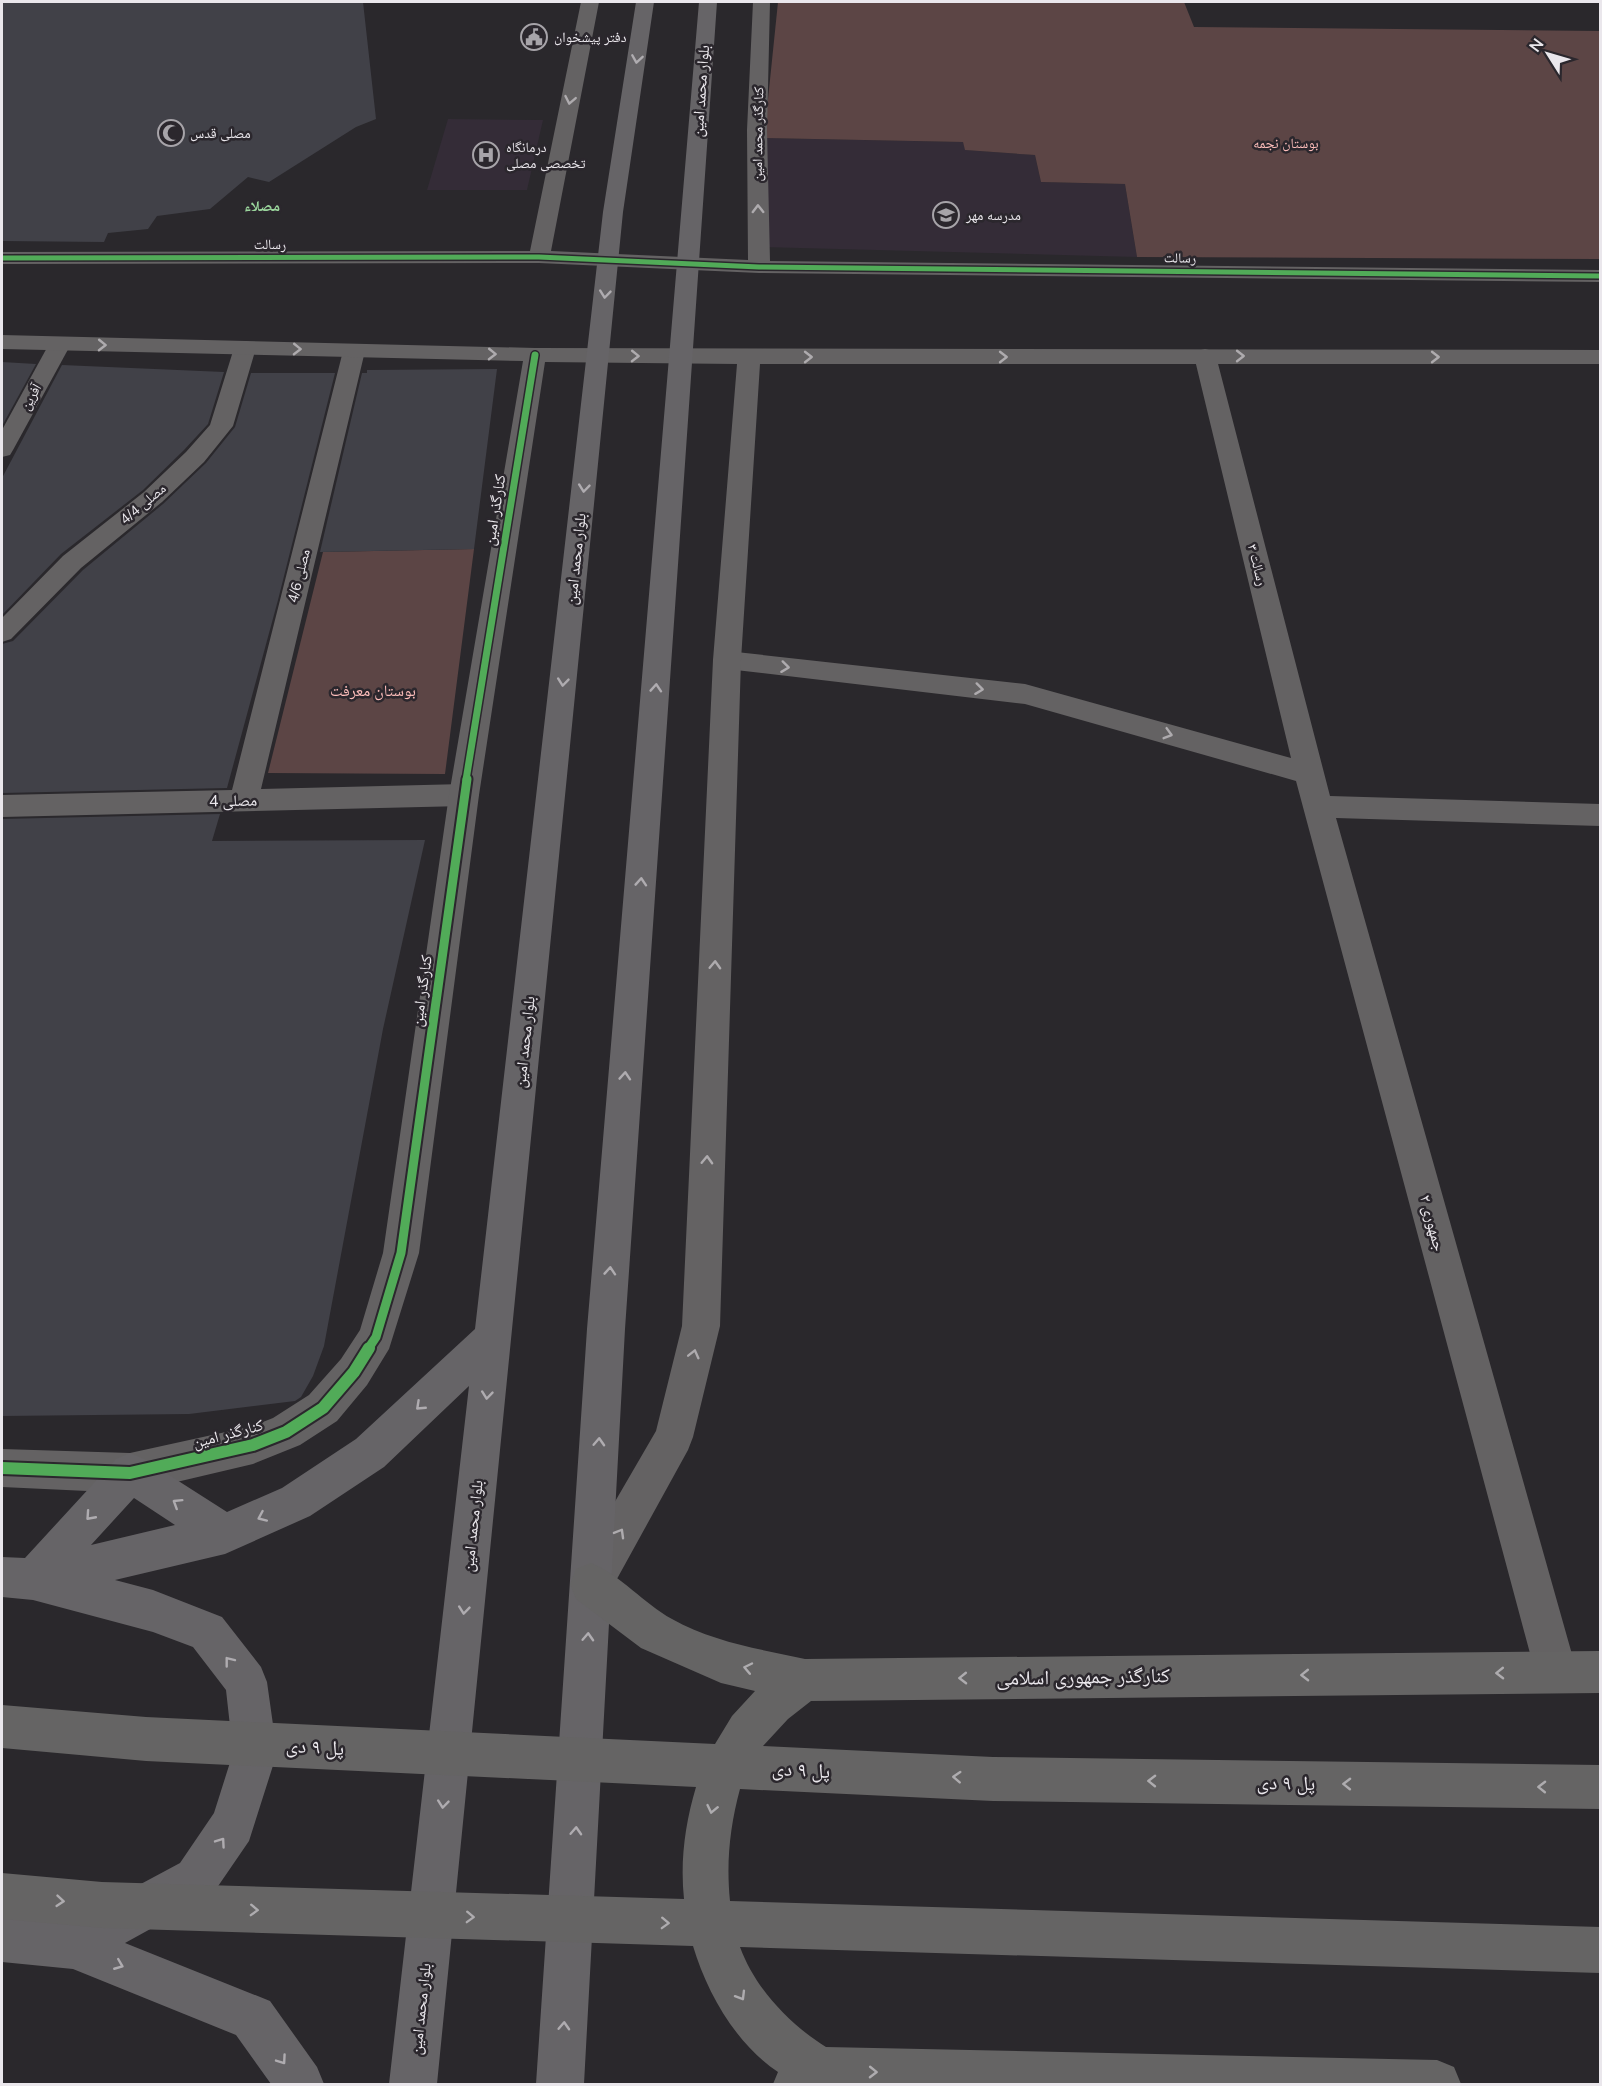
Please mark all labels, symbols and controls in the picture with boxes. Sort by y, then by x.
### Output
public building icon: دفتر پیشخوان [519,22,549,52]
north arrow [1518,24,1578,84]
place label: دفتر پیشخوان [554,28,627,47]
text: N [1524,34,1549,57]
street label: بلوار محمد امین [687,44,715,138]
one-way arrow [631,55,643,64]
street label: کنارگذر محمد امین [748,86,768,182]
one-way arrow [564,95,577,105]
mosque icon: مصلی قدس [156,118,186,148]
place label: مصلی قدس [190,124,251,143]
park label: بوستان نجمه [1253,134,1319,153]
place label: درمانگاه تخصصی مصلی [506,138,586,173]
hospital icon: درمانگاه تخصصی مصلی [471,140,501,170]
district label: مصلاء [244,196,280,216]
school or university icon: مدرسه مهر [931,200,961,230]
one-way arrow [752,204,764,213]
place label: مدرسه مهر [965,206,1021,225]
street label: رسالت [254,235,286,254]
street label: رسالت [1164,248,1196,268]
one-way arrow [599,290,612,299]
one-way arrow [97,338,106,351]
one-way arrow [292,343,301,356]
one-way arrow [487,348,496,360]
one-way arrow [631,350,640,362]
one-way arrow [1235,350,1244,362]
one-way arrow [803,351,812,363]
one-way arrow [998,351,1007,363]
one-way arrow [1430,351,1439,363]
street label: آفرین [16,380,46,414]
street label: کنارگذر امین [478,472,512,547]
street label: مصلی 4/4 [116,479,170,529]
one-way arrow [578,483,591,493]
street label: بلوار محمد امین [560,512,592,606]
street label: رسالت ۳ [1243,542,1271,588]
street label: مصلی 4/6 [283,547,315,605]
one-way arrow [780,660,789,672]
one-way arrow [557,677,570,687]
park label: بوستان معرفت [330,680,416,702]
one-way arrow [974,682,983,695]
one-way arrow [649,683,662,692]
one-way arrow [1163,727,1173,740]
street label: مصلی 4 [209,790,257,812]
one-way arrow [634,877,647,886]
street label: کنارگذر امین [406,953,438,1028]
one-way arrow [708,961,721,970]
street label: بلوار محمد امین [509,995,541,1089]
one-way arrow [619,1072,632,1081]
one-way arrow [701,1156,714,1165]
street label: جمهوری ۲ [1414,1192,1450,1254]
one-way arrow [603,1266,616,1275]
one-way arrow [686,1350,699,1360]
one-way arrow [481,1391,494,1400]
one-way arrow [417,1399,427,1410]
street label: کنارگذر امین [190,1414,266,1454]
one-way arrow [593,1438,606,1447]
street label: بلوار محمد امین [457,1479,489,1573]
one-way arrow [173,1500,184,1511]
one-way arrow [86,1509,97,1520]
one-way arrow [257,1510,268,1522]
one-way arrow [612,1529,624,1539]
one-way arrow [458,1606,471,1615]
one-way arrow [581,1632,594,1641]
one-way arrow [225,1656,236,1667]
one-way arrow [744,1662,754,1675]
street label: کنارگذر جمهوری اسلامی [996,1662,1170,1692]
one-way arrow [1496,1667,1505,1679]
one-way arrow [1301,1669,1310,1681]
one-way arrow [959,1672,968,1684]
street label: پل ۹ دی [285,1732,345,1762]
street label: پل ۹ دی [771,1755,831,1785]
street label: پل ۹ دی [1256,1769,1316,1797]
one-way arrow [953,1771,962,1784]
one-way arrow [1148,1775,1157,1787]
one-way arrow [1343,1778,1352,1790]
one-way arrow [1538,1780,1547,1793]
one-way arrow [437,1799,450,1809]
one-way arrow [706,1804,719,1814]
one-way arrow [569,1827,582,1836]
one-way arrow [214,1838,225,1849]
one-way arrow [55,1894,64,1907]
one-way arrow [250,1904,259,1916]
one-way arrow [466,1911,475,1923]
one-way arrow [661,1917,670,1929]
one-way arrow [113,1958,124,1970]
street label: بلوار محمد امین [405,1962,437,2056]
one-way arrow [734,1990,746,2000]
one-way arrow [557,2022,570,2031]
one-way arrow [275,2053,286,2064]
one-way arrow [869,2066,878,2079]

